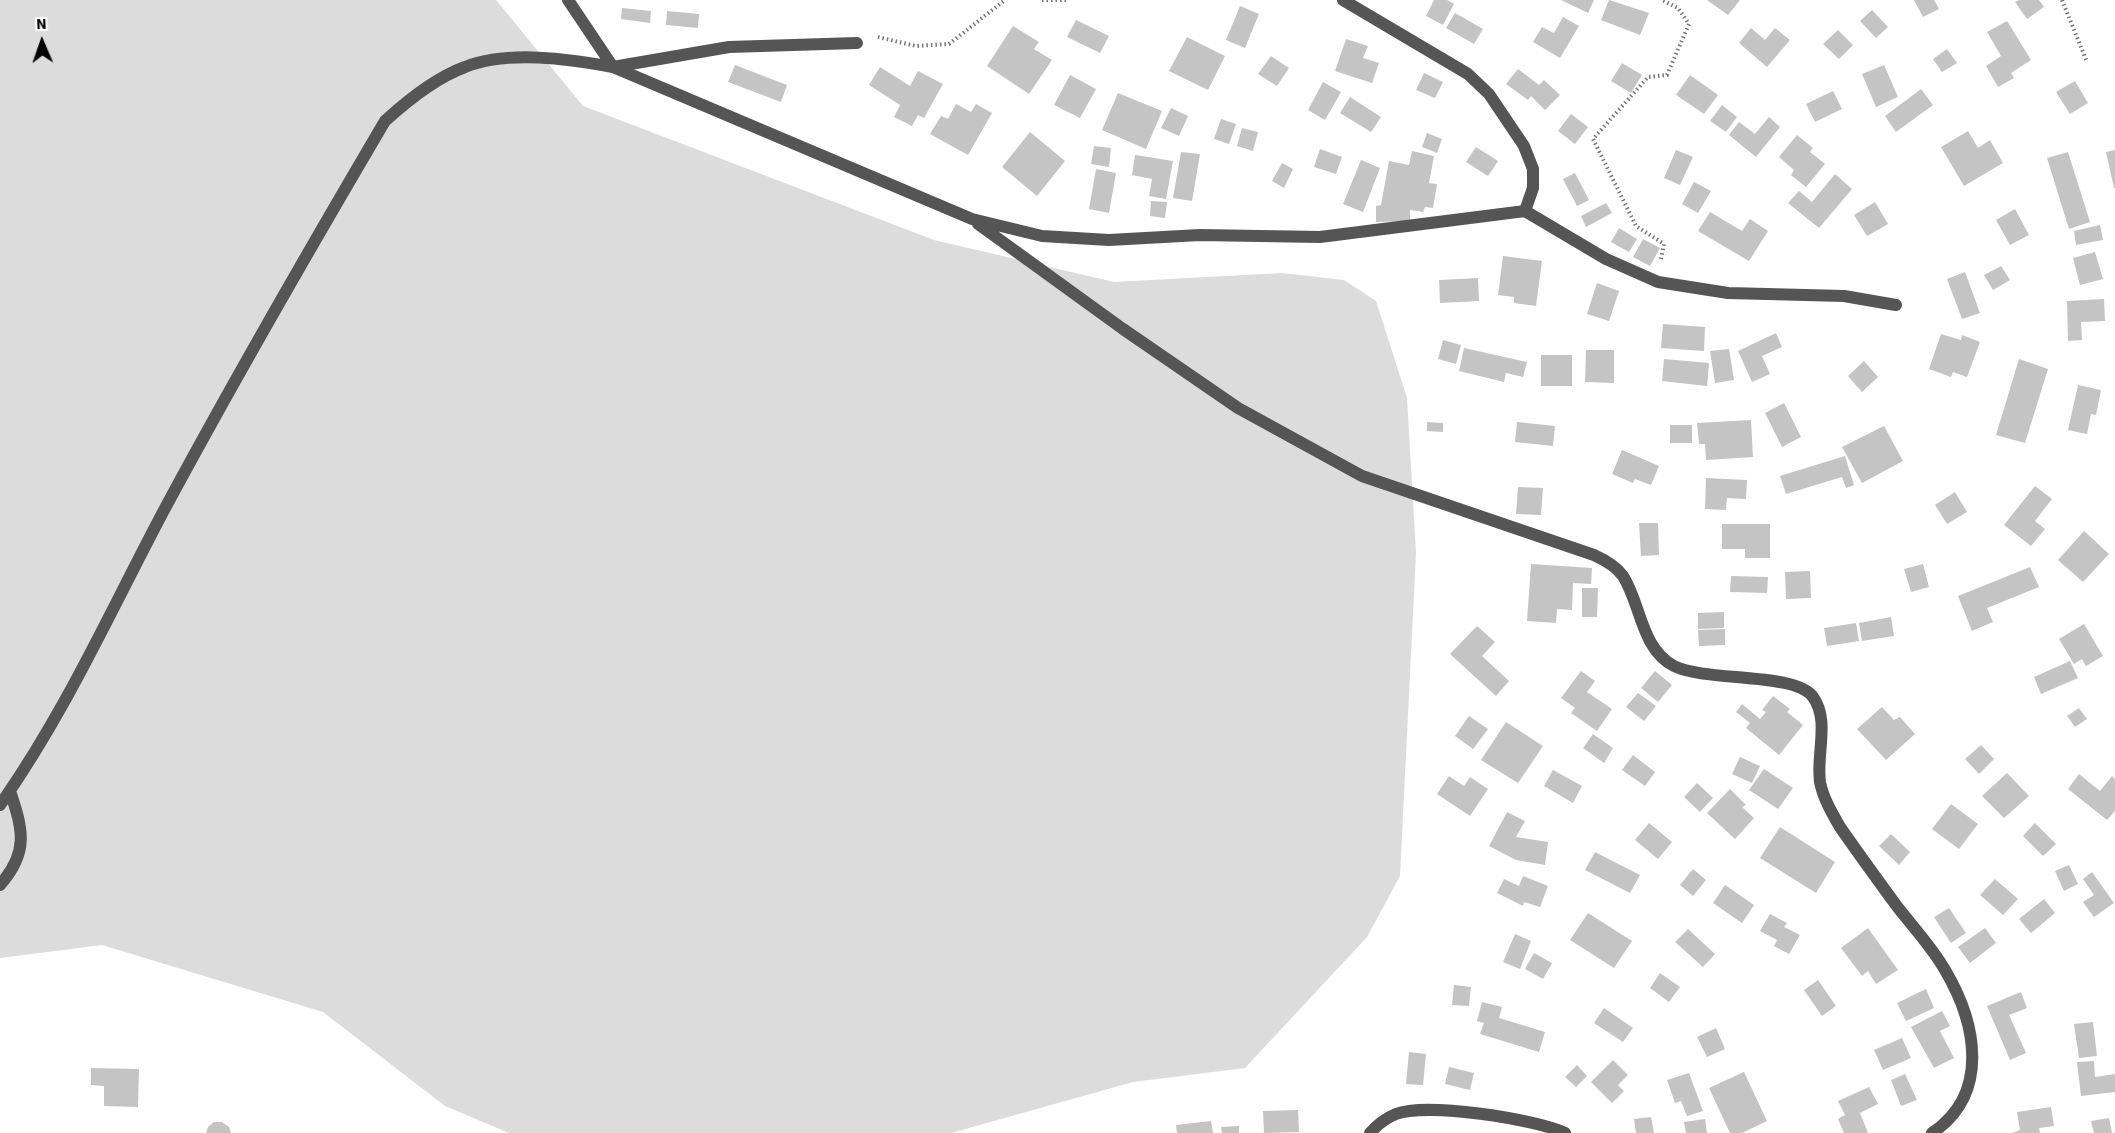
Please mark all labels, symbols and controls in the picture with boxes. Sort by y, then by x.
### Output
north arrow [12,12,72,72]
text: N [36,13,47,35]

